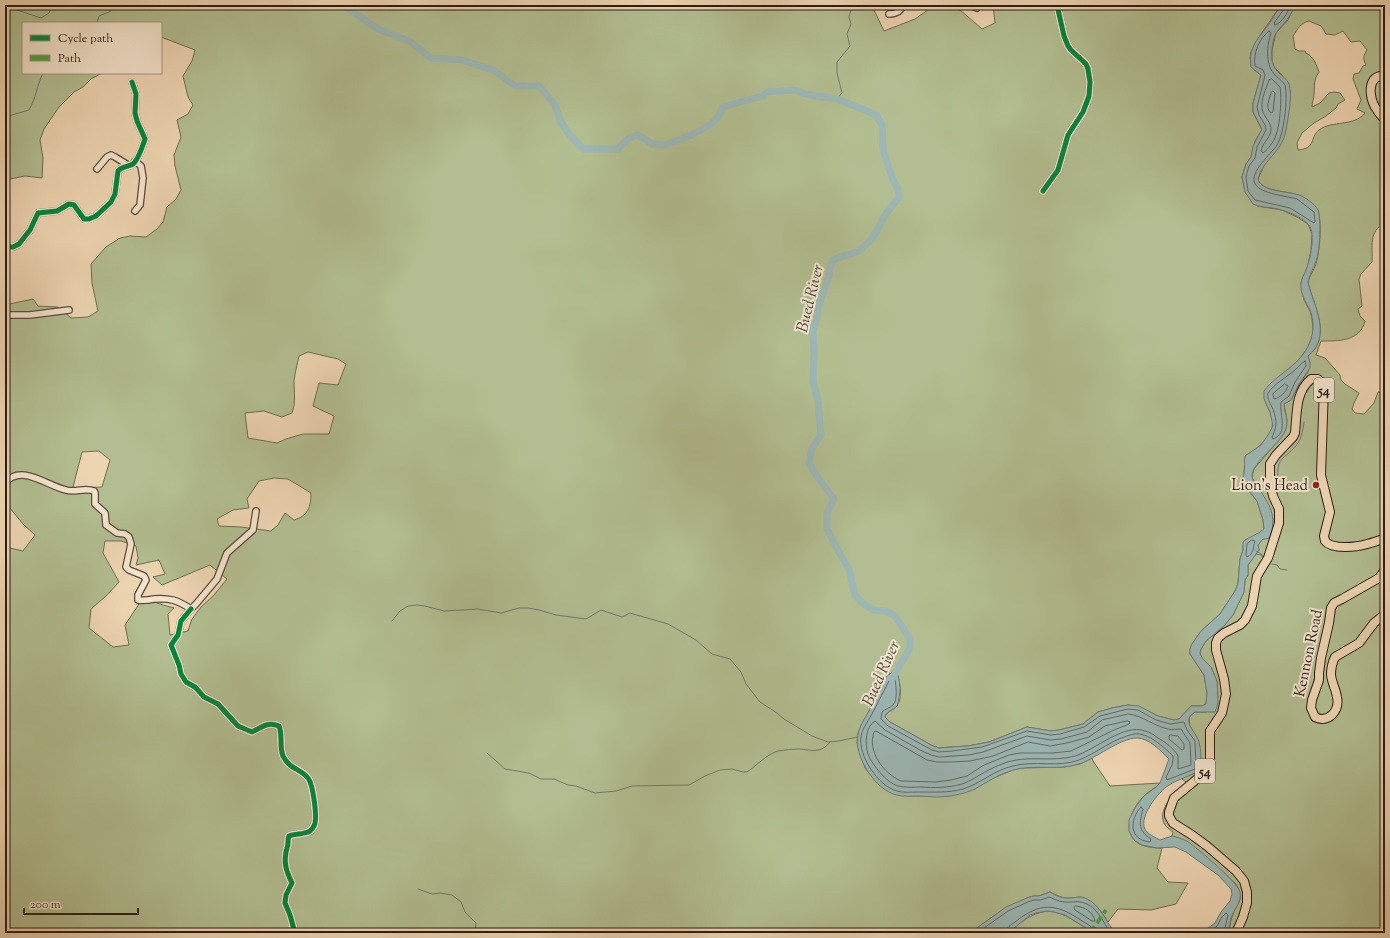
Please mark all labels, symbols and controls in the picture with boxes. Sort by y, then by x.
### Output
legend [22,22,162,74]
text: Cycle path [58,30,113,48]
text: Path [58,50,81,68]
water label: Bued River [792,262,831,335]
road number: 54 [1314,378,1334,402]
place label: Lion's Head [1231,476,1309,497]
marker: Lion's Head [1311,480,1321,490]
street label: Kennon Road [1290,607,1329,699]
water label: Bued River [858,638,907,710]
road number: 54 [1195,759,1215,783]
scale bar [24,890,138,916]
text: 200 m [30,896,61,914]

